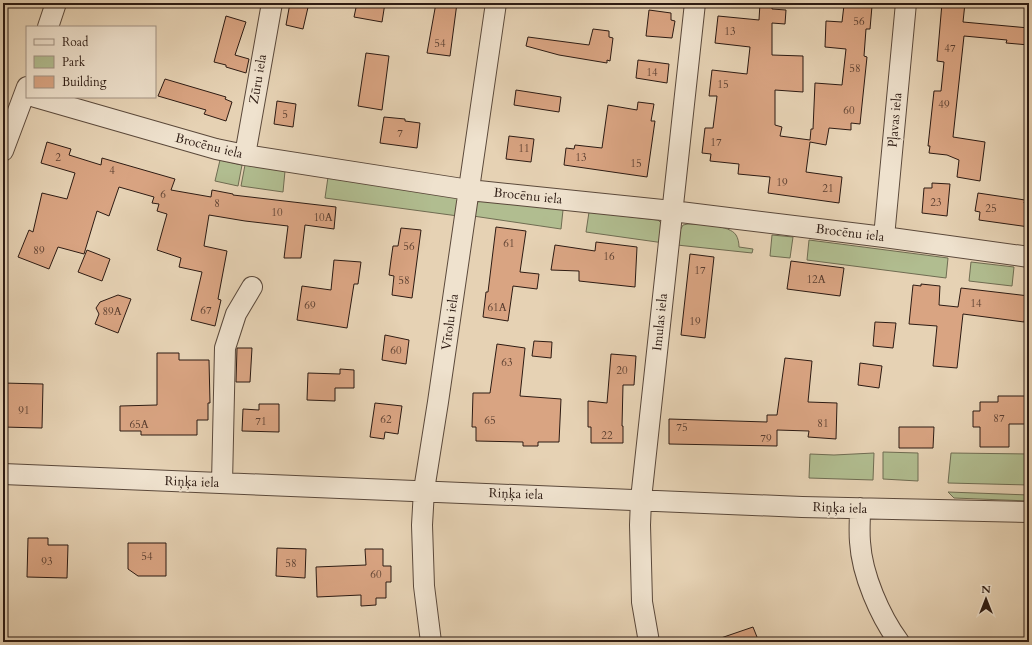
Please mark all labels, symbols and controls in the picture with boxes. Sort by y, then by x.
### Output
house number: 56 [853,14,865,29]
house number: 13 [724,24,736,39]
legend [26,26,156,98]
text: Road [62,34,89,50]
house number: 54 [434,36,446,51]
house number: 47 [944,41,956,56]
street label: Zūru iela [245,52,271,105]
text: Park [62,54,86,70]
house number: 58 [849,61,861,76]
house number: 14 [646,65,658,80]
text: Building [62,74,107,90]
house number: 15 [717,77,729,92]
street label: Pļavas iela [884,91,906,148]
house number: 49 [938,97,950,112]
house number: 60 [843,103,855,118]
house number: 5 [282,107,288,122]
house number: 7 [397,126,403,141]
street label: Brocēnu iela [173,129,245,163]
house number: 17 [710,135,722,150]
house number: 11 [518,141,530,156]
house number: 2 [55,150,61,165]
house number: 13 [575,150,587,165]
house number: 15 [630,156,642,171]
house number: 4 [109,163,115,178]
house number: 19 [776,175,788,190]
house number: 21 [822,181,834,196]
street label: Brocēnu iela [493,183,564,209]
house number: 6 [160,187,166,202]
house number: 23 [930,195,942,210]
house number: 8 [214,196,220,211]
house number: 25 [985,201,997,216]
house number: 10 [271,205,283,220]
house number: 10A [313,210,333,225]
street label: Brocēnu iela [815,220,886,246]
house number: 61 [503,236,515,251]
house number: 56 [403,239,415,254]
house number: 89 [33,243,45,258]
house number: 16 [603,249,615,264]
house number: 17 [694,263,706,278]
house number: 12A [806,272,826,287]
house number: 58 [398,273,410,288]
street label: Vītolu iela [437,292,463,351]
street label: Imulas iela [648,292,672,352]
house number: 14 [970,296,982,311]
house number: 69 [304,298,316,313]
house number: 61A [487,300,507,315]
house number: 67 [200,303,212,318]
house number: 89A [102,304,122,319]
house number: 19 [689,314,701,329]
house number: 60 [390,343,402,358]
house number: 63 [501,355,513,370]
house number: 20 [616,363,628,378]
house number: 91 [18,403,30,418]
house number: 87 [993,411,1005,426]
house number: 62 [380,412,392,427]
house number: 65 [484,413,496,428]
house number: 71 [255,414,267,429]
house number: 81 [817,416,829,431]
house number: 65A [129,417,149,432]
house number: 75 [676,420,688,435]
house number: 22 [601,428,613,443]
house number: 79 [760,431,772,446]
street label: Riņķa iela [164,472,220,492]
street label: Riņķa iela [488,484,544,504]
street label: Riņķa iela [812,498,868,518]
house number: 54 [141,549,153,564]
house number: 93 [41,554,53,569]
house number: 58 [285,556,297,571]
house number: 60 [370,567,382,582]
north arrow [966,579,1006,619]
text: N [981,582,991,597]

